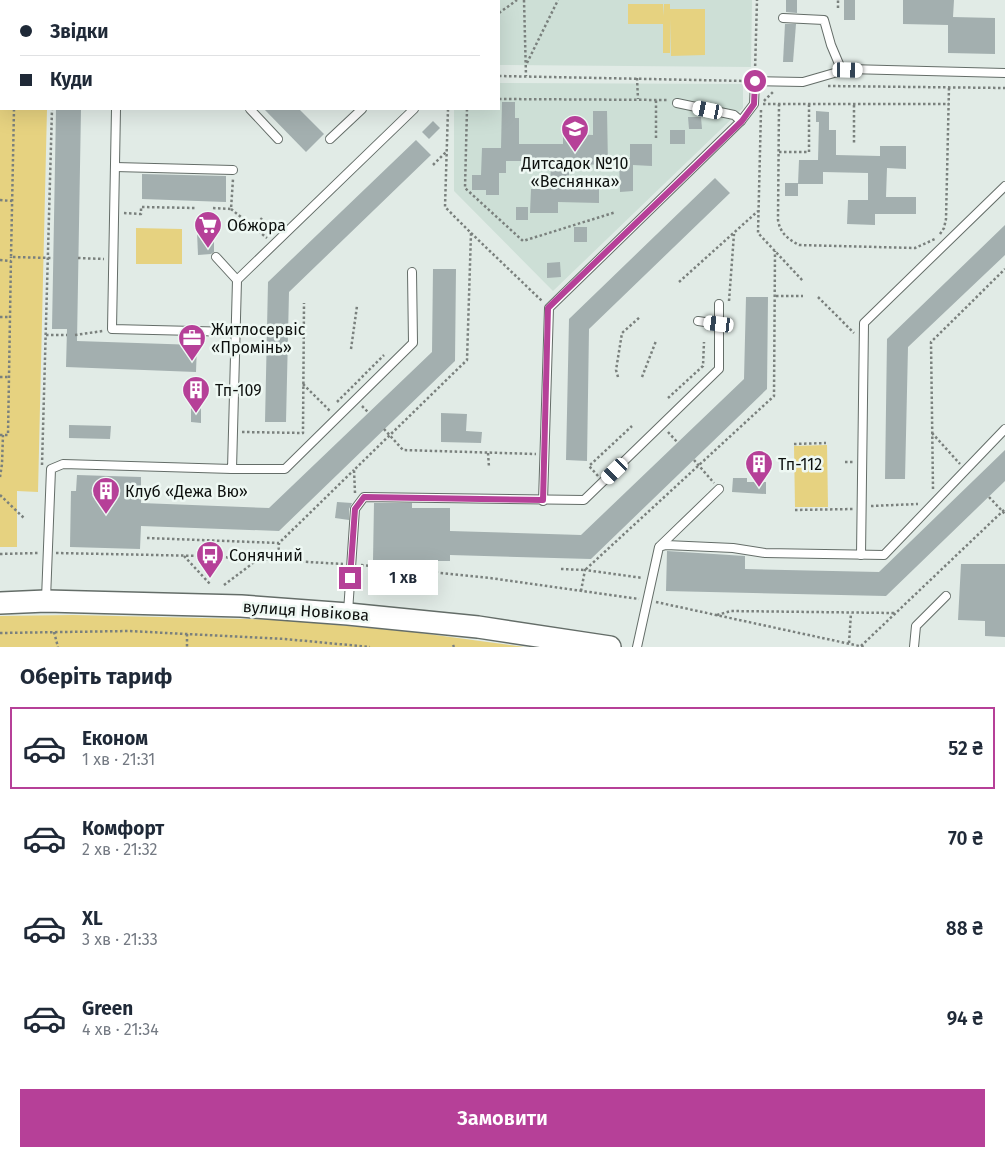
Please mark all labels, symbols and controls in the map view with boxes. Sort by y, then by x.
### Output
text: Звідки [50,20,108,43]
car [832,62,863,78]
text: Куди [50,68,93,91]
route start [744,70,766,92]
car [691,100,724,120]
school or university icon: Дитсадок №10 «Веснянка» [560,114,590,153]
place label: Дитсадок №10 «Веснянка» [521,154,629,191]
supermarket icon: Обжора [193,210,223,249]
place label: Обжора [227,216,286,235]
car [703,315,734,333]
place label: Житлосервіс «Промінь» [211,320,306,357]
office icon: Житлосервіс «Промінь» [177,323,207,362]
building icon: Тп-109 [181,375,211,414]
place label: Тп-109 [215,381,262,400]
building icon: Тп-112 [744,449,774,488]
car [598,455,631,487]
place label: Тп-112 [778,455,822,474]
building icon: Клуб «Дежа Вю» [91,476,121,515]
place label: Клуб «Дежа Вю» [125,482,248,501]
bus stop icon: Сонячний [195,540,225,579]
place label: Сонячний [229,546,303,565]
callout: 1 хв [368,560,438,596]
route end [339,567,361,589]
text: 1 хв [389,568,417,587]
street label: вулиця Новікова [242,597,370,625]
text: Оберіть тариф [20,663,173,690]
icon: car [22,726,67,771]
text: Економ [82,727,148,750]
text: 52 ₴ [948,737,983,760]
text: 1 хв · 21:31 [82,750,155,769]
icon: car [22,816,67,861]
text: Комфорт [82,817,164,840]
text: 70 ₴ [948,827,983,850]
text: 2 хв · 21:32 [82,840,157,859]
icon: car [22,906,67,951]
text: XL [82,907,103,930]
text: 88 ₴ [946,917,983,940]
text: 3 хв · 21:33 [82,930,158,949]
icon: car [22,996,67,1041]
text: Green [82,997,133,1020]
text: 94 ₴ [947,1007,983,1030]
text: 4 хв · 21:34 [82,1020,159,1039]
button: Замовити [20,1089,985,1147]

